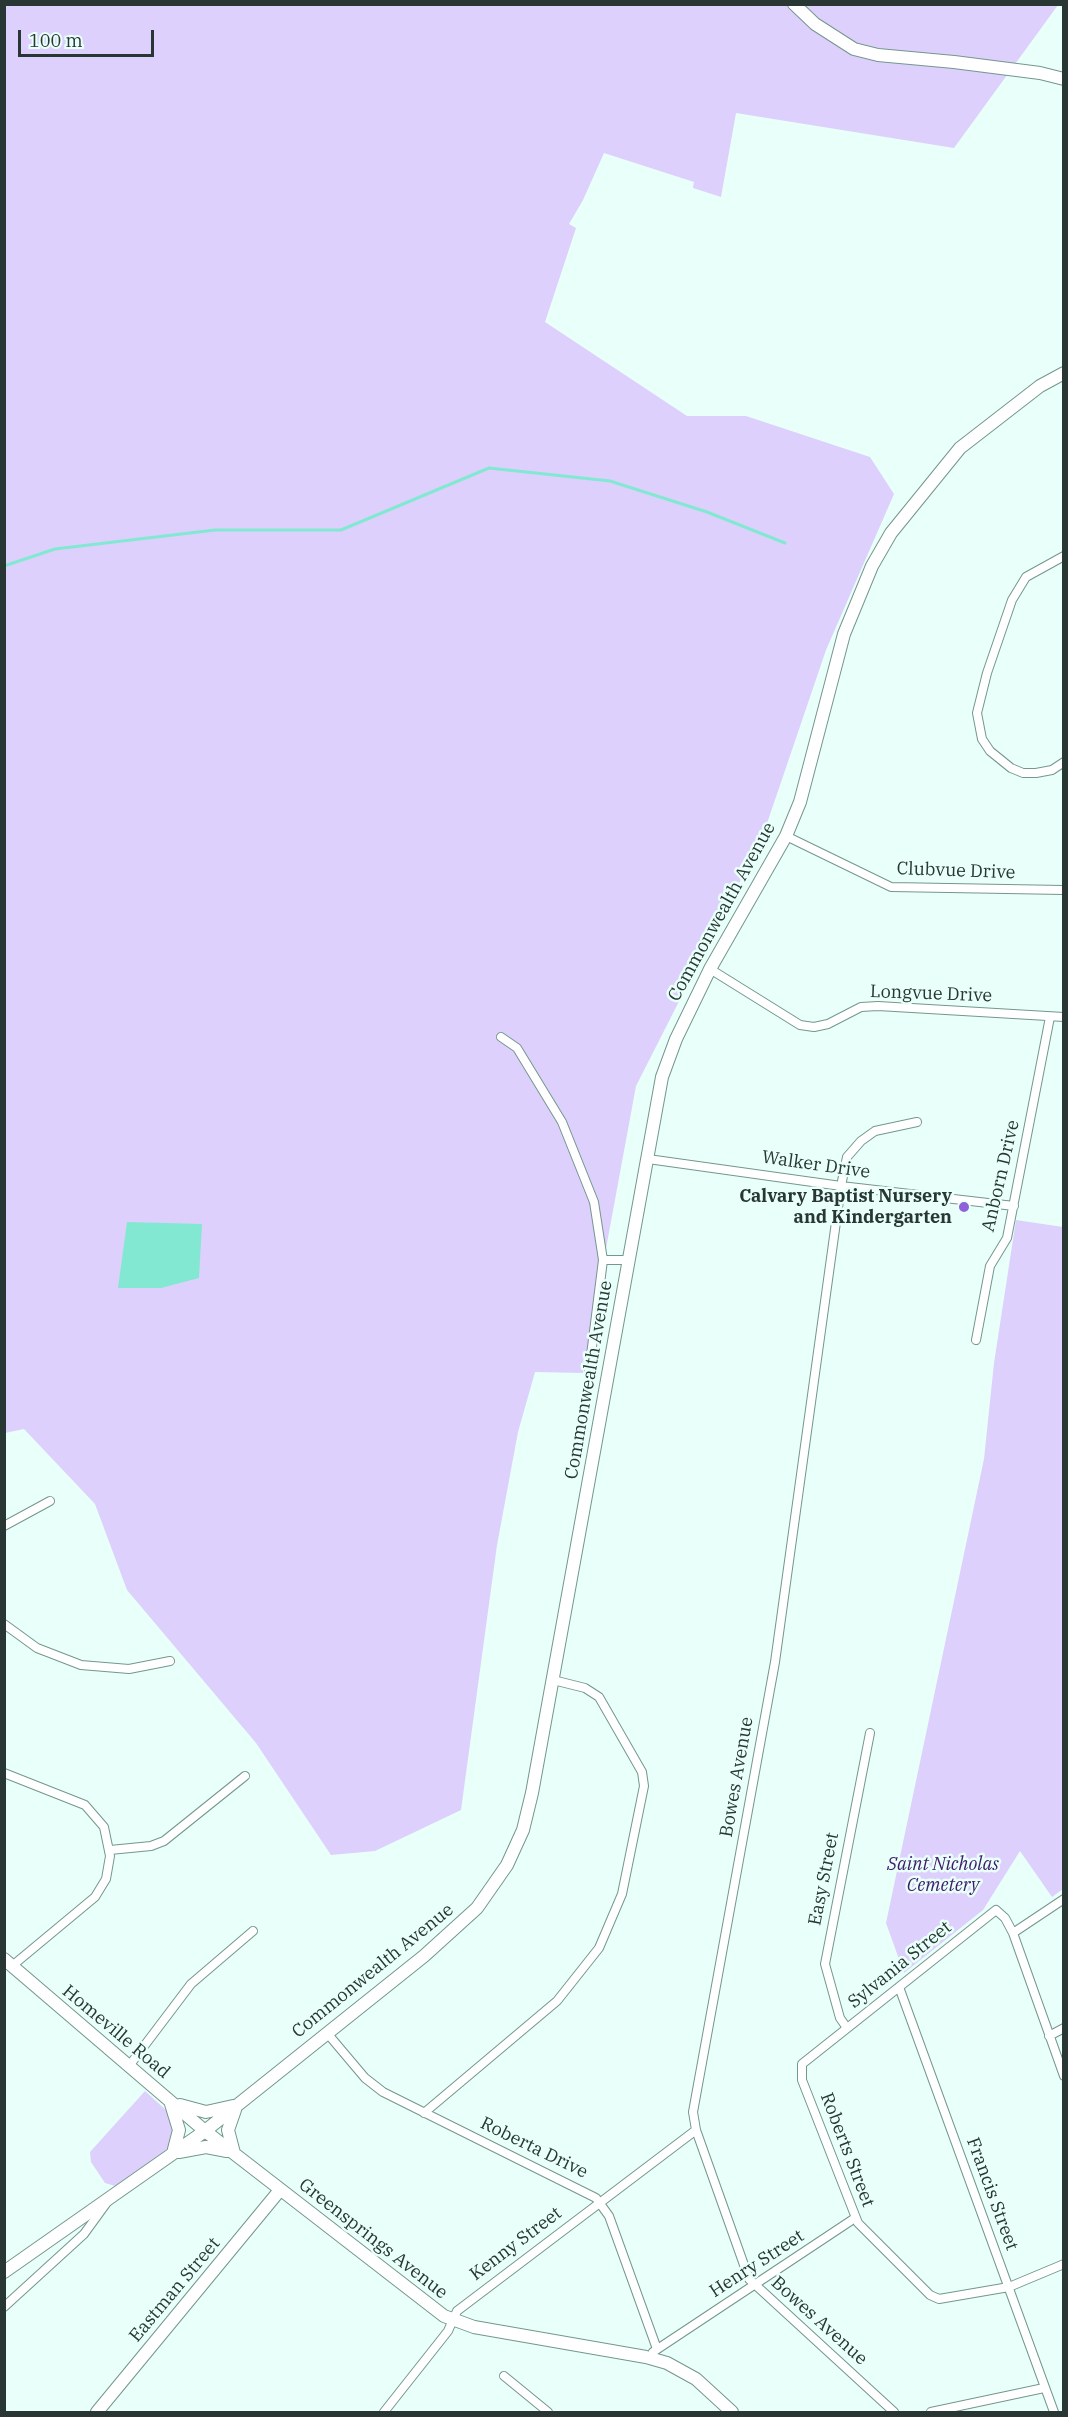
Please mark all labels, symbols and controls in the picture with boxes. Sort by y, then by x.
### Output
scale bar [21,18,158,56]
text: 100 m [29,29,83,52]
street label: Commonwealth Avenue [664,819,780,1005]
street label: Clubvue Drive [896,858,1016,884]
street label: Longvue Drive [869,981,993,1007]
street label: Anborn Drive [978,1118,1024,1234]
street label: Walker Drive [761,1147,871,1183]
place label: Calvary Baptist Nursery and Kindergarten [739,1186,952,1228]
marker: Calvary Baptist Nursery and Kindergarten [957,1200,971,1214]
street label: Commonwealth Avenue [561,1279,617,1481]
street label: Bowes Avenue [716,1715,758,1839]
street label: Easy Street [804,1831,844,1927]
park label: Saint Nicholas Cemetery [887,1854,999,1896]
street label: Commonwealth Avenue [288,1899,458,2043]
street label: Sylvania Street [844,1917,956,2013]
street label: Homeville Road [58,1981,174,2083]
street label: Roberts Street [815,2090,879,2210]
street label: Roberta Drive [477,2113,591,2183]
street label: Francis Street [962,2135,1022,2253]
street label: Greensprings Avenue [294,2174,452,2304]
street label: Kenny Street [466,2203,566,2285]
street label: Henry Street [706,2225,808,2303]
street label: Eastman Street [125,2233,225,2347]
street label: Bowes Avenue [767,2272,871,2370]

